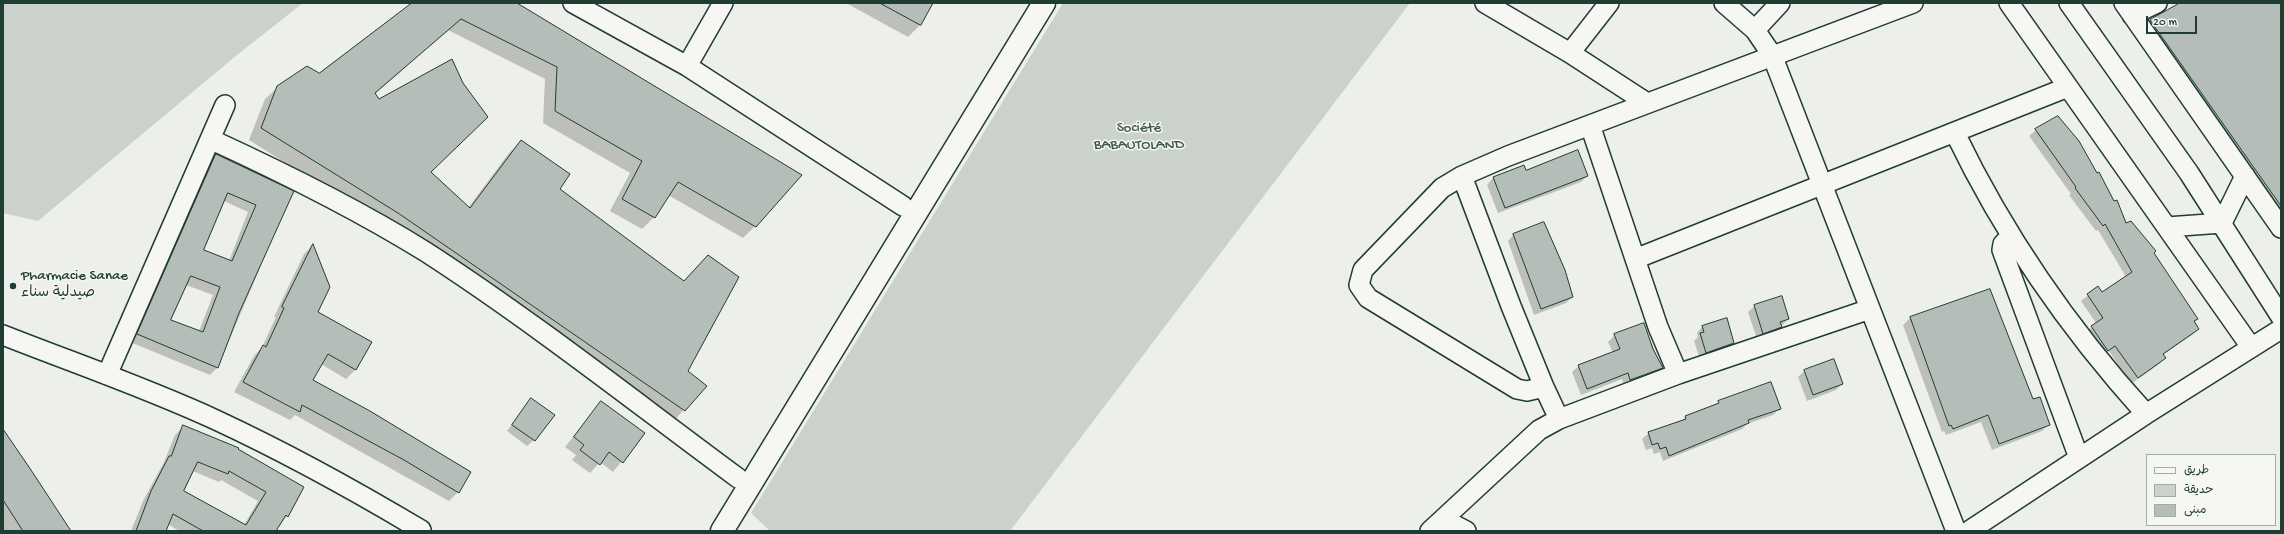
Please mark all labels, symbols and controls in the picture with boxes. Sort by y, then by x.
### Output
scale bar [2148,8,2199,34]
text: 20 m [2153,16,2177,30]
park label: Société BABAUTOLAND [1094,120,1184,155]
place label: Pharmacie Sanae صيدلية سناء [21,268,128,303]
marker: Pharmacie Sanae صيدلية سناء [8,281,18,291]
legend [2146,454,2276,526]
text: طريق [2184,464,2209,478]
text: حديقة [2184,484,2213,498]
text: مبنى [2184,504,2207,518]

